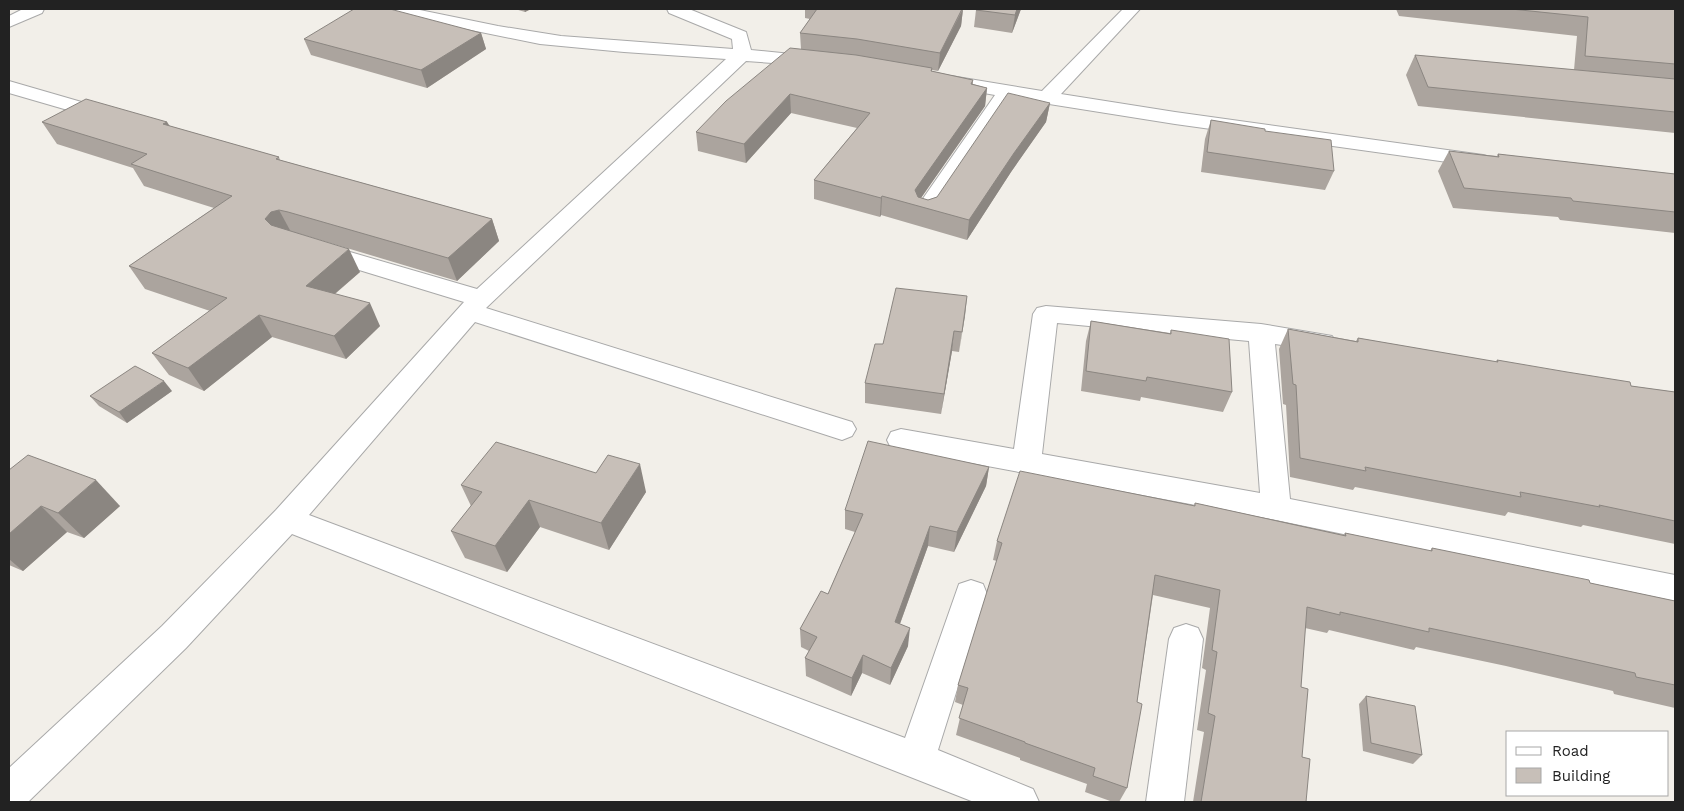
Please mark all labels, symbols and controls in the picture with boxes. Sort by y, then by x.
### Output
legend [1506,731,1669,796]
text: Road [1552,742,1589,760]
text: Building [1552,767,1610,785]

